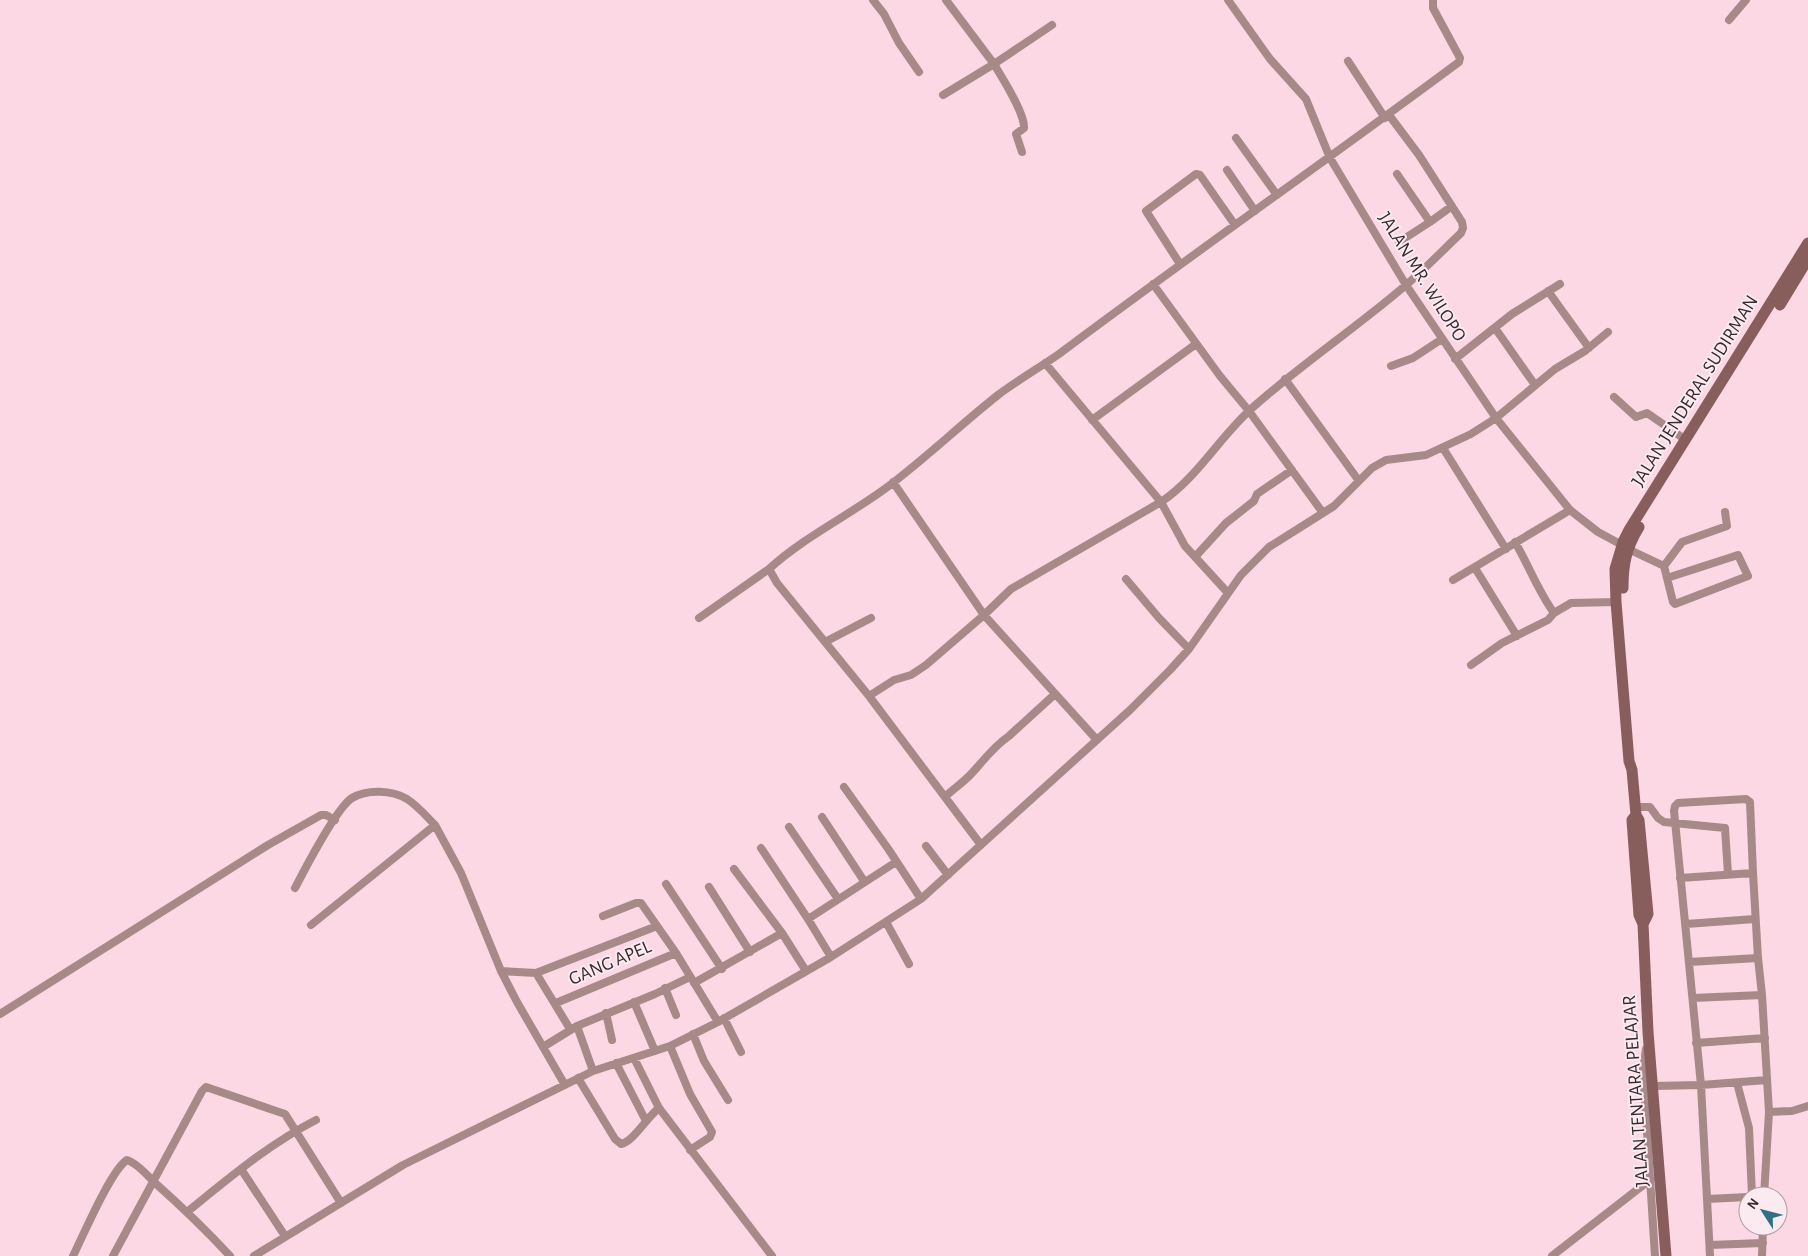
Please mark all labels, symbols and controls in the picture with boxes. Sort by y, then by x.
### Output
street label: JALAN MR. WILOPO [1375,209,1469,345]
street label: JALAN JENDERAL SUDIRMAN [1628,292,1762,490]
street label: GANG APEL [566,937,654,989]
street label: JALAN TENTARA PELAJAR [1620,994,1652,1188]
north arrow [1738,1186,1788,1236]
text: N [1745,1196,1762,1212]

